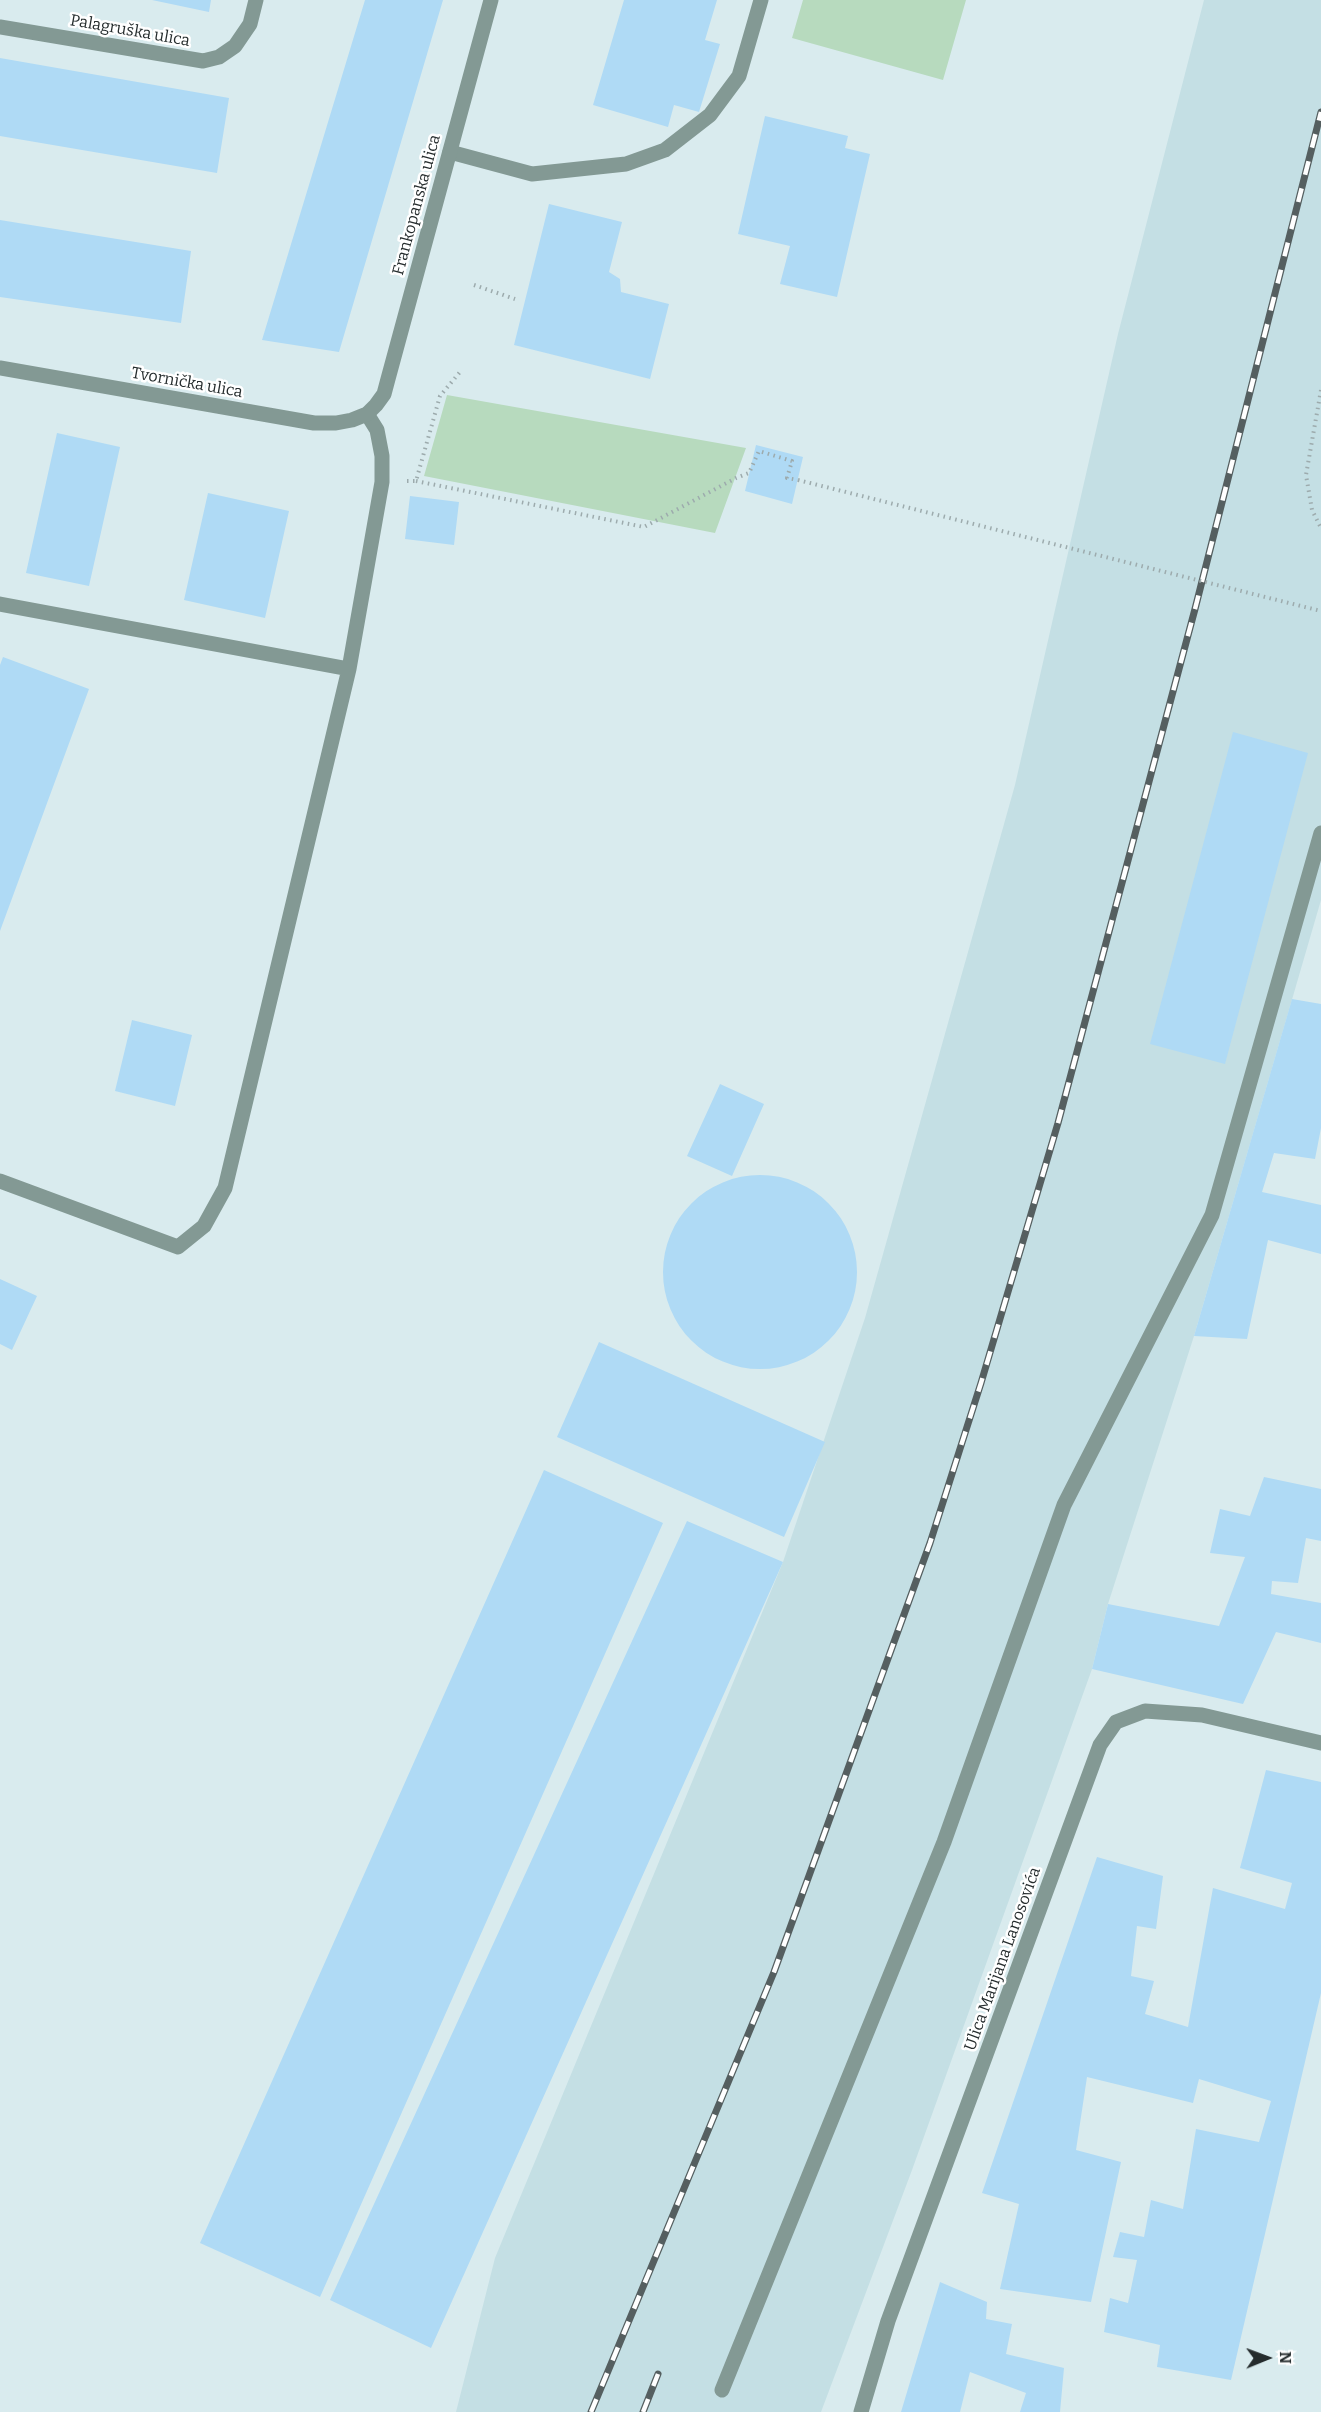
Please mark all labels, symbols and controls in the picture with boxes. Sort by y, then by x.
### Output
street label: Palagruška ulica [69,11,191,51]
street label: Frankopanska ulica [389,133,445,277]
street label: Tvornička ulica [130,364,244,402]
street label: Ulica Marijana Lanosovića [961,1865,1045,2053]
north arrow [1237,2328,1297,2388]
text: N [1276,2351,1295,2364]

